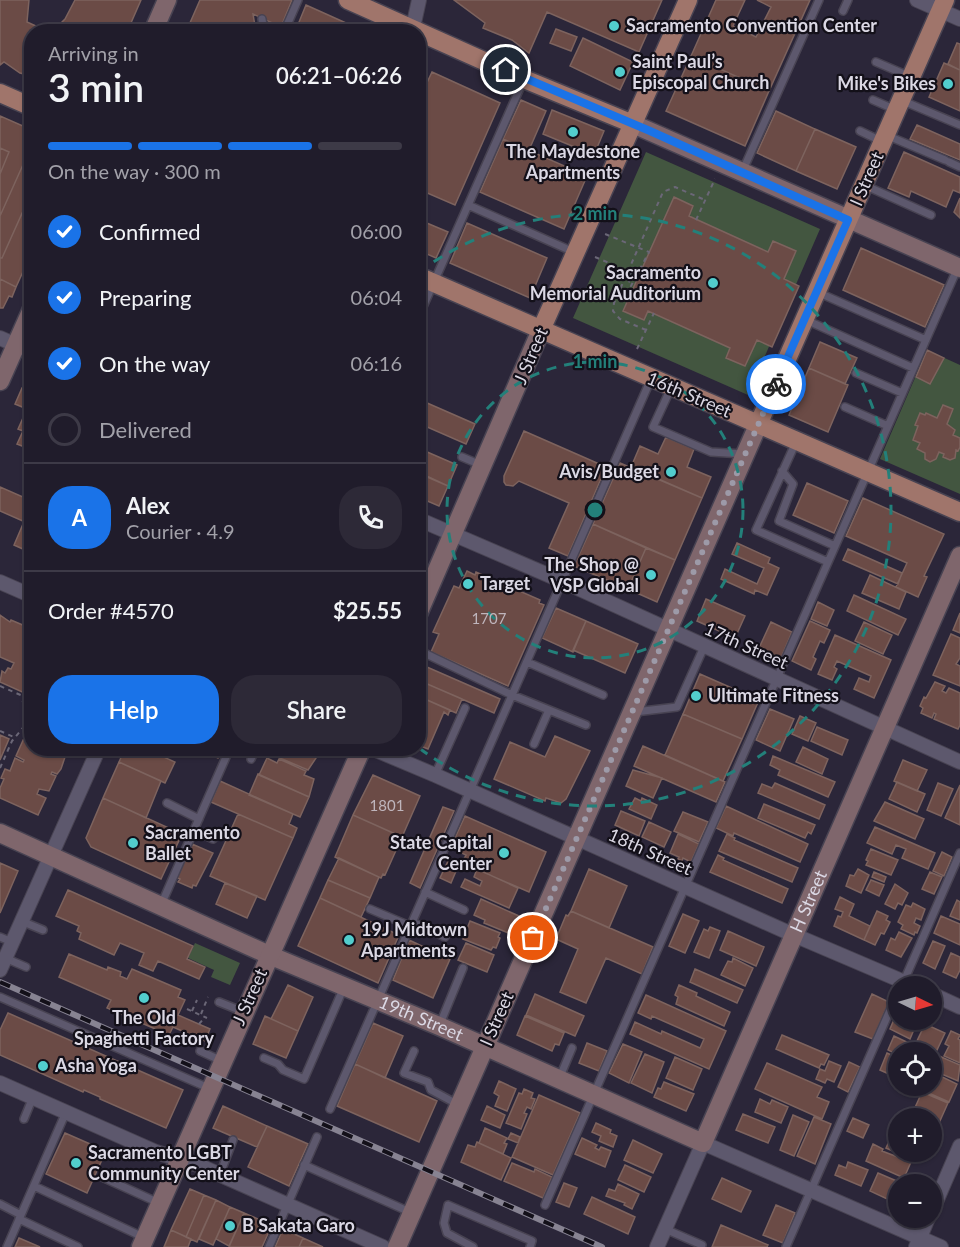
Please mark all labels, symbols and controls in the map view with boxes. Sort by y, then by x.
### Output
place label: Sacramento Convention Center [626,14,877,36]
marker: Sacramento Convention Center [607,19,621,33]
text: Arriving in [48,41,139,65]
pin [480,44,531,95]
place label: Saint Paul’s Episcopal Church [632,50,769,93]
icon: home [489,53,522,86]
text: 06:21–06:26 [276,62,402,89]
text: 3 min [48,64,144,110]
marker: Saint Paul’s Episcopal Church [613,65,627,79]
place label: Mike's Bikes [837,72,936,94]
marker: Mike's Bikes [941,77,955,91]
marker: The Maydestone Apartments [566,125,580,139]
place label: The Maydestone Apartments [506,140,640,183]
street label: I Street [844,148,888,209]
text: On the way · 300 m [48,159,221,183]
text: 2 min [573,202,617,224]
icon: check [48,215,81,248]
text: Confirmed [99,218,201,245]
text: 06:00 [351,219,402,243]
place label: Sacramento Memorial Auditorium [530,261,701,304]
marker: Sacramento Memorial Auditorium [706,276,720,290]
icon: check [48,281,81,314]
text: Preparing [99,284,191,311]
text: 06:04 [351,285,402,309]
street label: J Street [508,323,552,387]
icon: check [48,347,81,380]
text: On the way [99,350,210,377]
text: 1 min [573,350,617,372]
text: 06:16 [351,351,402,375]
courier [746,354,806,414]
street label: 16th Street [644,366,735,422]
icon: bike [760,368,793,401]
text: Delivered [99,416,192,443]
place label: Avis/Budget [558,460,659,482]
marker: Avis/Budget [664,465,678,479]
button: phone [339,486,402,549]
text: Alex [126,492,170,519]
centre of rings [585,500,605,520]
text: A [72,504,87,531]
text: Courier · 4.9 [126,519,235,543]
place label: The Shop @ VSP Global [544,553,639,596]
marker: The Shop @ VSP Global [644,568,658,582]
place label: Target [480,572,530,594]
marker: Target [461,577,475,591]
text: Order #4570 [48,597,174,624]
text: $25.55 [333,597,402,624]
house number: 1707 [472,609,507,627]
street label: 17th Street [701,617,792,674]
button: Help [48,675,219,744]
button: Share [231,675,402,744]
place label: Ultimate Fitness [708,684,839,706]
marker: Ultimate Fitness [689,689,703,703]
house number: 1801 [370,796,404,814]
place label: Sacramento Ballet [145,821,240,864]
street label: 18th Street [605,823,696,880]
place label: State Capital Center [390,831,492,874]
marker: Sacramento Ballet [126,836,140,850]
marker: State Capital Center [497,846,511,860]
street label: H Street [785,866,831,936]
pin [507,912,558,963]
place label: 19J Midtown Apartments [360,918,467,961]
icon: bag [516,921,549,954]
marker: 19J Midtown Apartments [342,933,356,947]
street label: J Street [227,964,271,1028]
north arrow [888,976,942,1030]
map controls [888,976,942,1228]
street label: I Street [474,988,518,1049]
street label: 19th Street [376,990,467,1046]
marker: The Old Spaghetti Factory [137,991,151,1005]
place label: The Old Spaghetti Factory [74,1006,214,1049]
button: locate [888,1042,942,1096]
place label: Asha Yoga [54,1054,137,1076]
marker: Asha Yoga [36,1059,50,1073]
button: + [888,1108,942,1162]
place label: Sacramento LGBT Community Center [88,1141,240,1184]
marker: Sacramento LGBT Community Center [69,1156,83,1170]
button: − [888,1174,942,1228]
place label: B Sakata Garo [242,1214,355,1236]
marker: B Sakata Garo [223,1219,237,1233]

